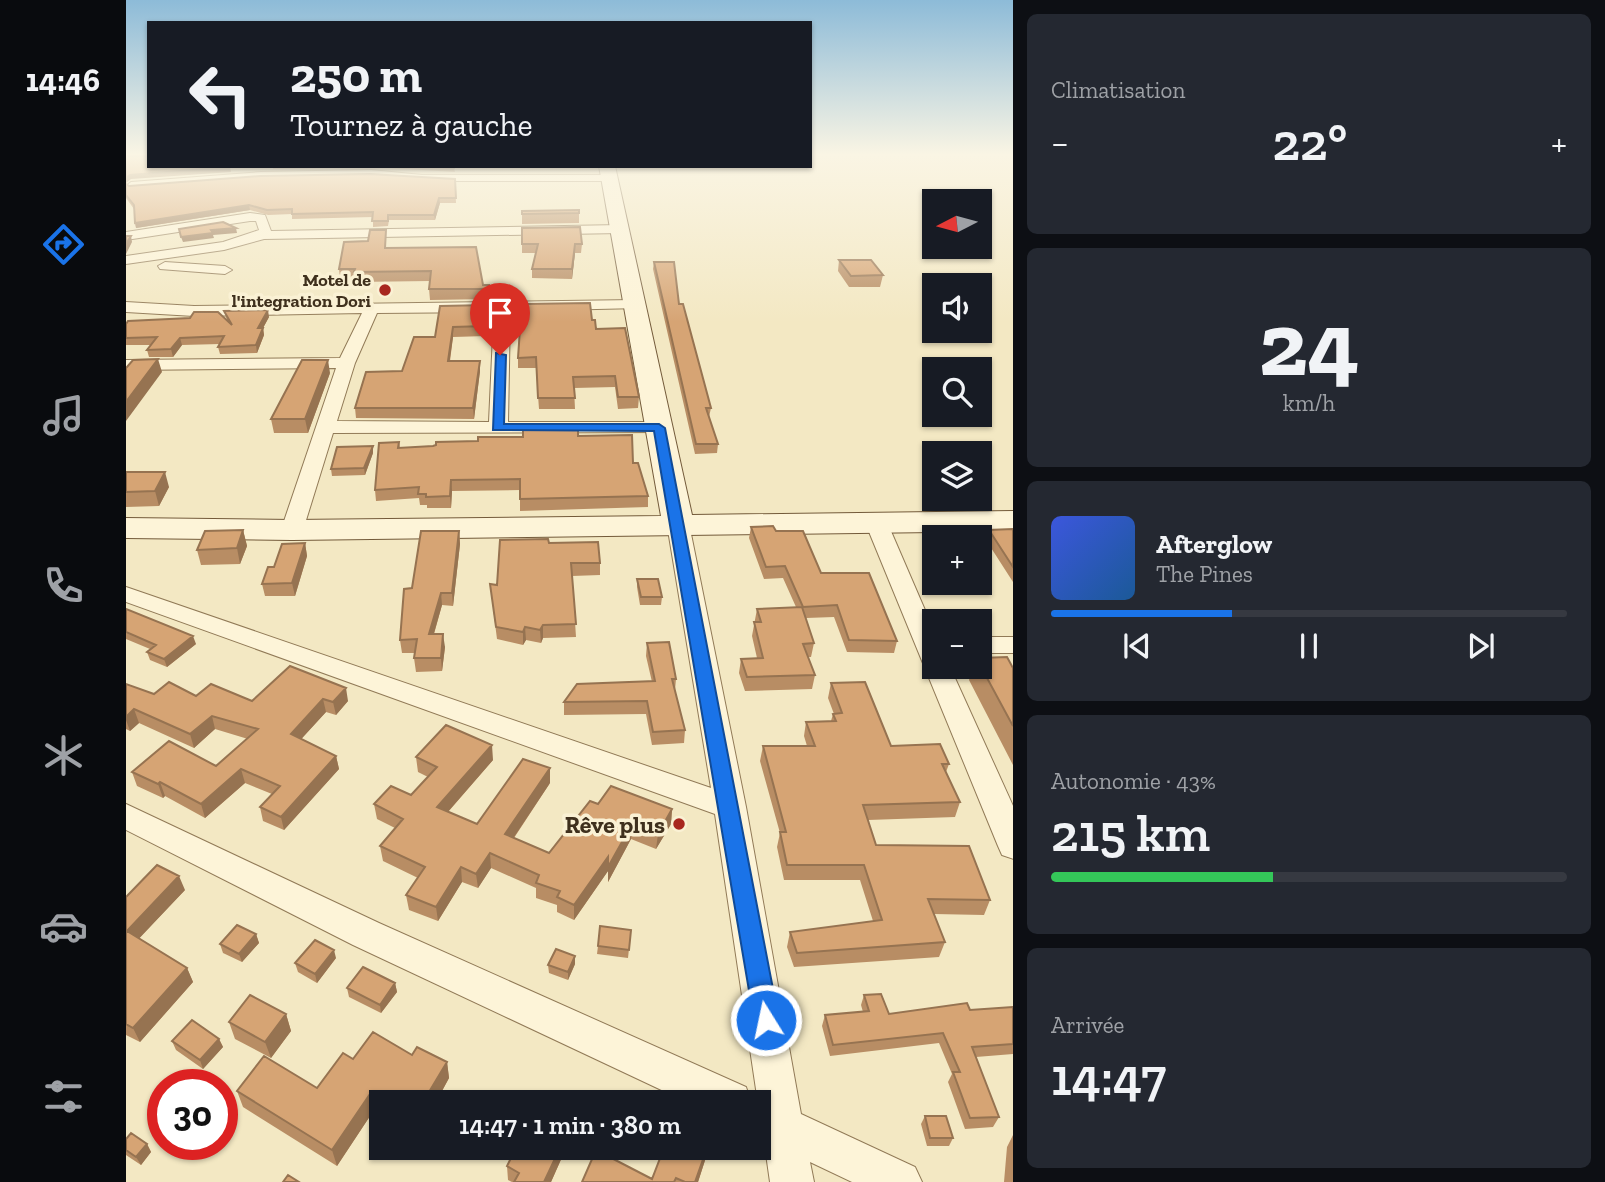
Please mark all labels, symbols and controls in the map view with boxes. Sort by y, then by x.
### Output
text: 250 m [290,46,422,105]
icon: left [175,49,266,140]
text: 14:46 [26,61,100,99]
text: Climatisation [1051,76,1185,104]
text: Tournez à gauche [290,106,533,144]
text: 22° [1273,111,1347,173]
text: − [1051,120,1069,166]
text: + [1551,120,1567,166]
north arrow [922,189,992,259]
map controls [922,189,992,679]
icon: directions [39,220,88,269]
place label: Motel de l'integration Dori [232,269,372,312]
button: sound [922,273,992,343]
marker: Motel de l'integration Dori [377,282,393,298]
pin [470,283,530,355]
text: 24 [1259,289,1359,398]
icon: arrive [481,294,519,332]
button: search [922,357,992,427]
text: km/h [1283,389,1335,417]
icon: music [39,391,88,440]
button: layers [922,441,992,511]
button: + [922,525,992,595]
text: Afterglow [1156,528,1272,560]
text: The Pines [1156,560,1253,588]
icon: phone [39,561,88,610]
button: − [922,609,992,679]
icon: previous [1118,627,1156,665]
icon: pause [1290,627,1328,665]
icon: next [1462,627,1500,665]
icon: climate [39,731,88,780]
text: Autonomie · 43% [1051,767,1216,795]
text: 215 km [1051,802,1210,864]
place label: Rêve plus [565,810,665,839]
marker: Rêve plus [671,816,687,832]
icon: car [39,902,88,951]
position arrow [729,983,803,1057]
text: Arrivée [1051,1011,1124,1039]
text: 14:47 [1051,1046,1166,1108]
speed limit sign: 30 [147,1069,238,1160]
icon: filters [39,1072,88,1121]
text: 14:47 · 1 min · 380 m [459,1109,681,1141]

